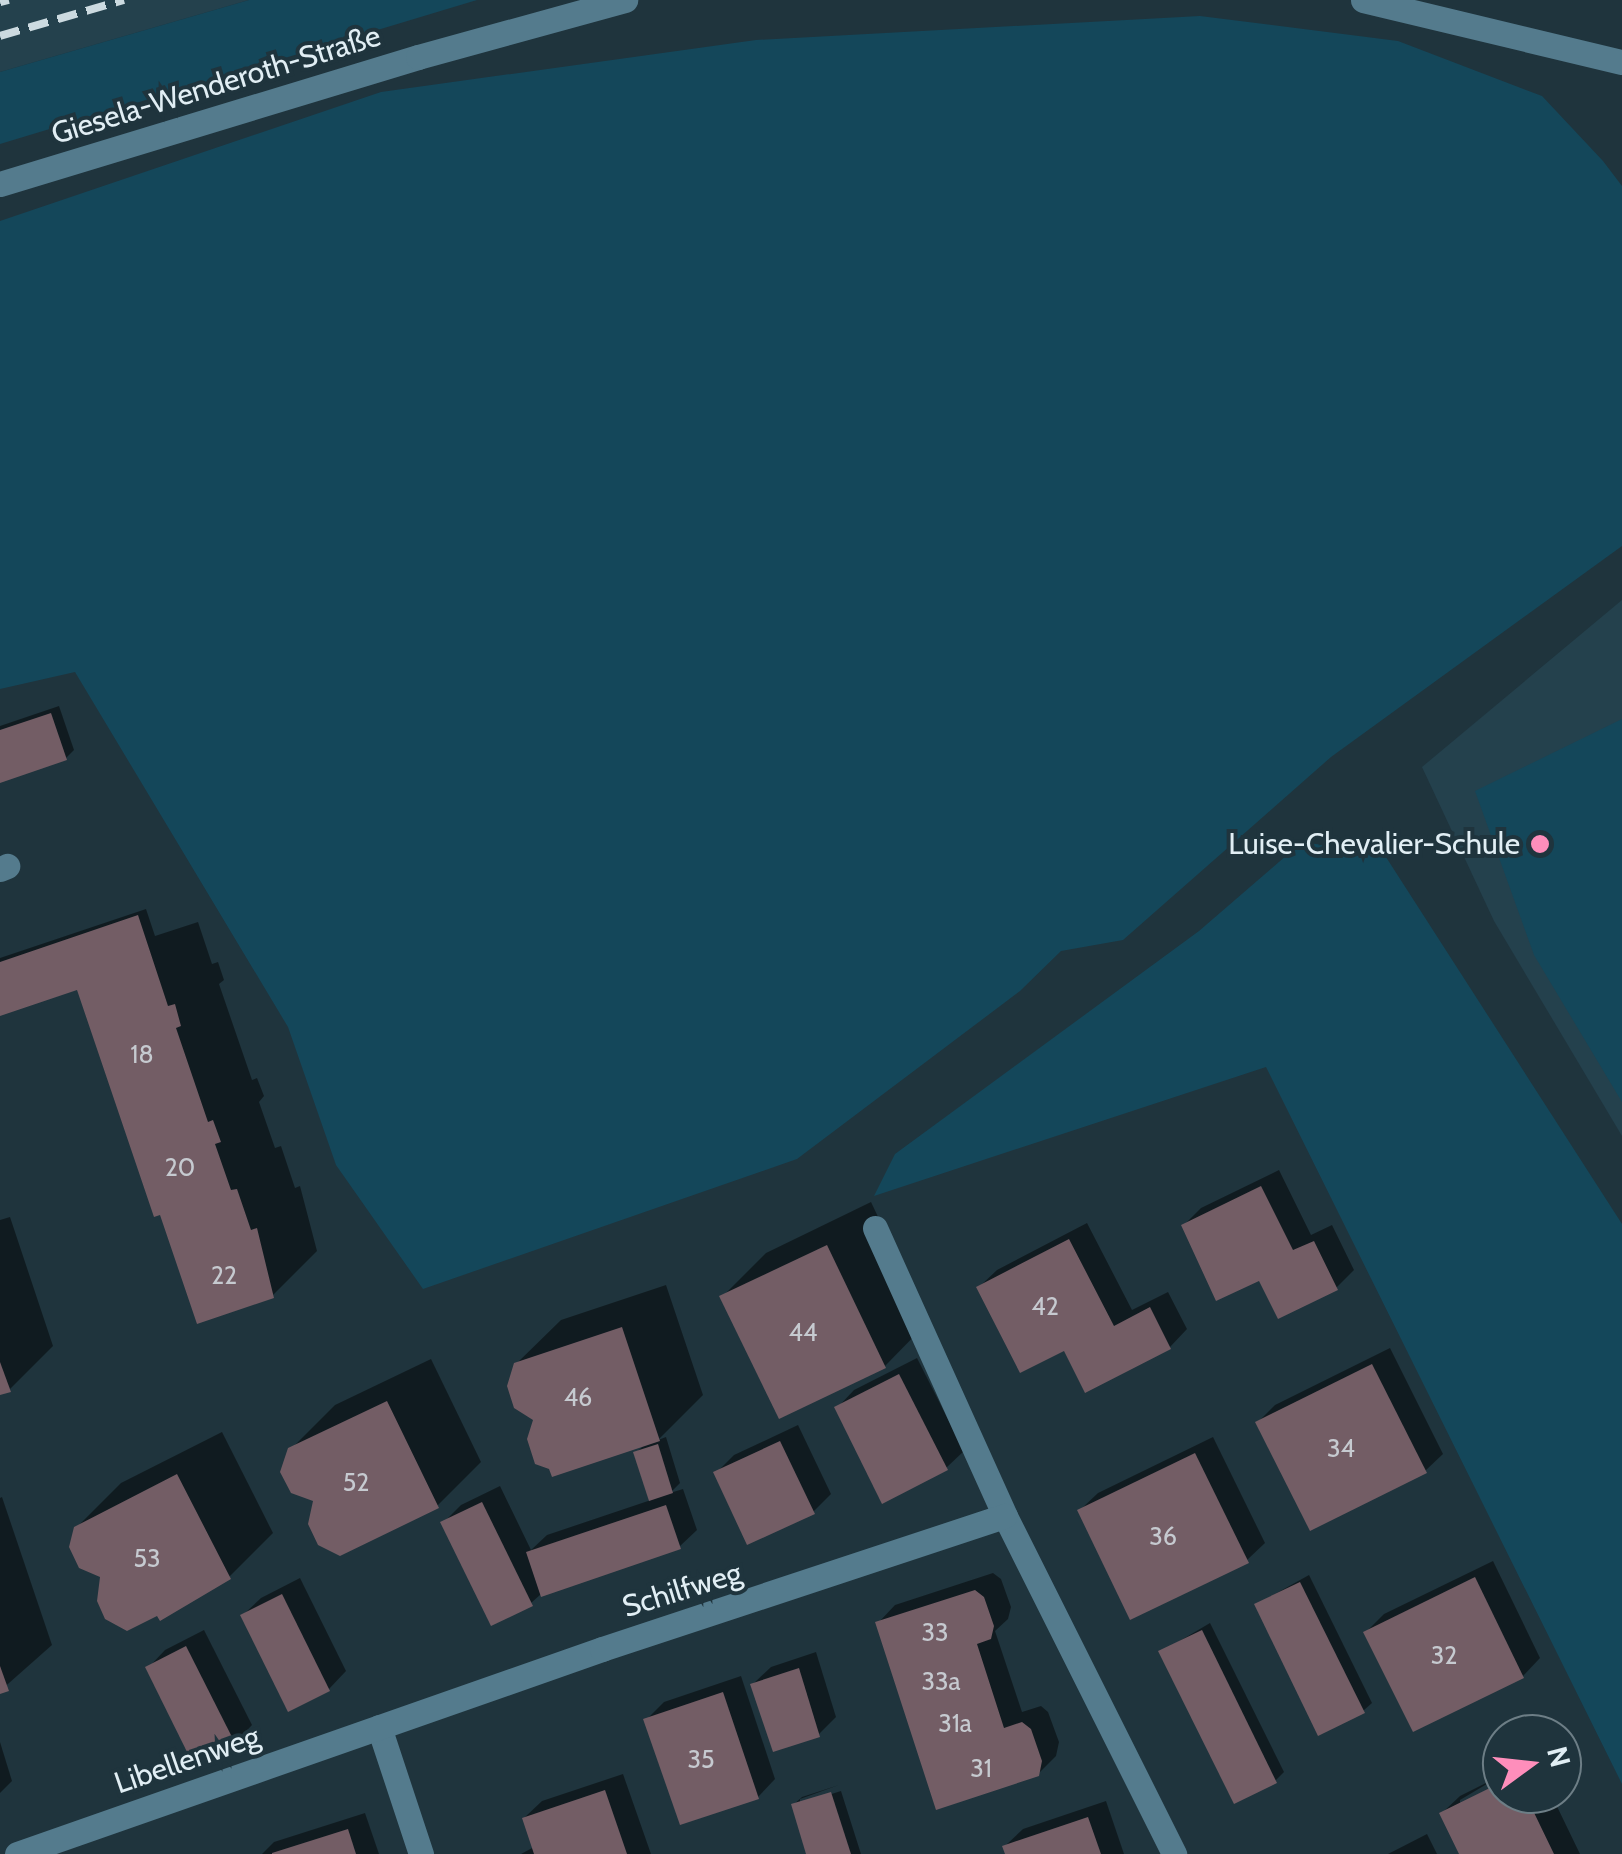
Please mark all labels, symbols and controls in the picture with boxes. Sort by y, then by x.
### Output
street label: Giesela-Wenderoth-Straße [47,18,385,152]
place label: Luise-Chevalier-Schule [1228,826,1520,862]
marker: Luise-Chevalier-Schule [1529,833,1551,855]
house number: 18 [130,1039,154,1069]
house number: 20 [165,1152,195,1182]
house number: 22 [211,1260,237,1290]
house number: 42 [1031,1291,1059,1321]
house number: 44 [789,1317,817,1347]
house number: 46 [564,1382,592,1412]
house number: 34 [1327,1433,1355,1463]
house number: 52 [343,1467,369,1497]
house number: 36 [1149,1521,1177,1551]
house number: 53 [133,1543,161,1573]
street label: Schilfweg [618,1555,746,1625]
house number: 33 [921,1617,949,1647]
house number: 32 [1431,1640,1457,1670]
house number: 33a [921,1666,961,1696]
house number: 31a [938,1708,972,1738]
north arrow [1482,1714,1582,1814]
street label: Libellenweg [110,1718,264,1802]
text: N [1540,1743,1578,1771]
house number: 35 [687,1744,715,1774]
house number: 31 [970,1753,992,1783]

